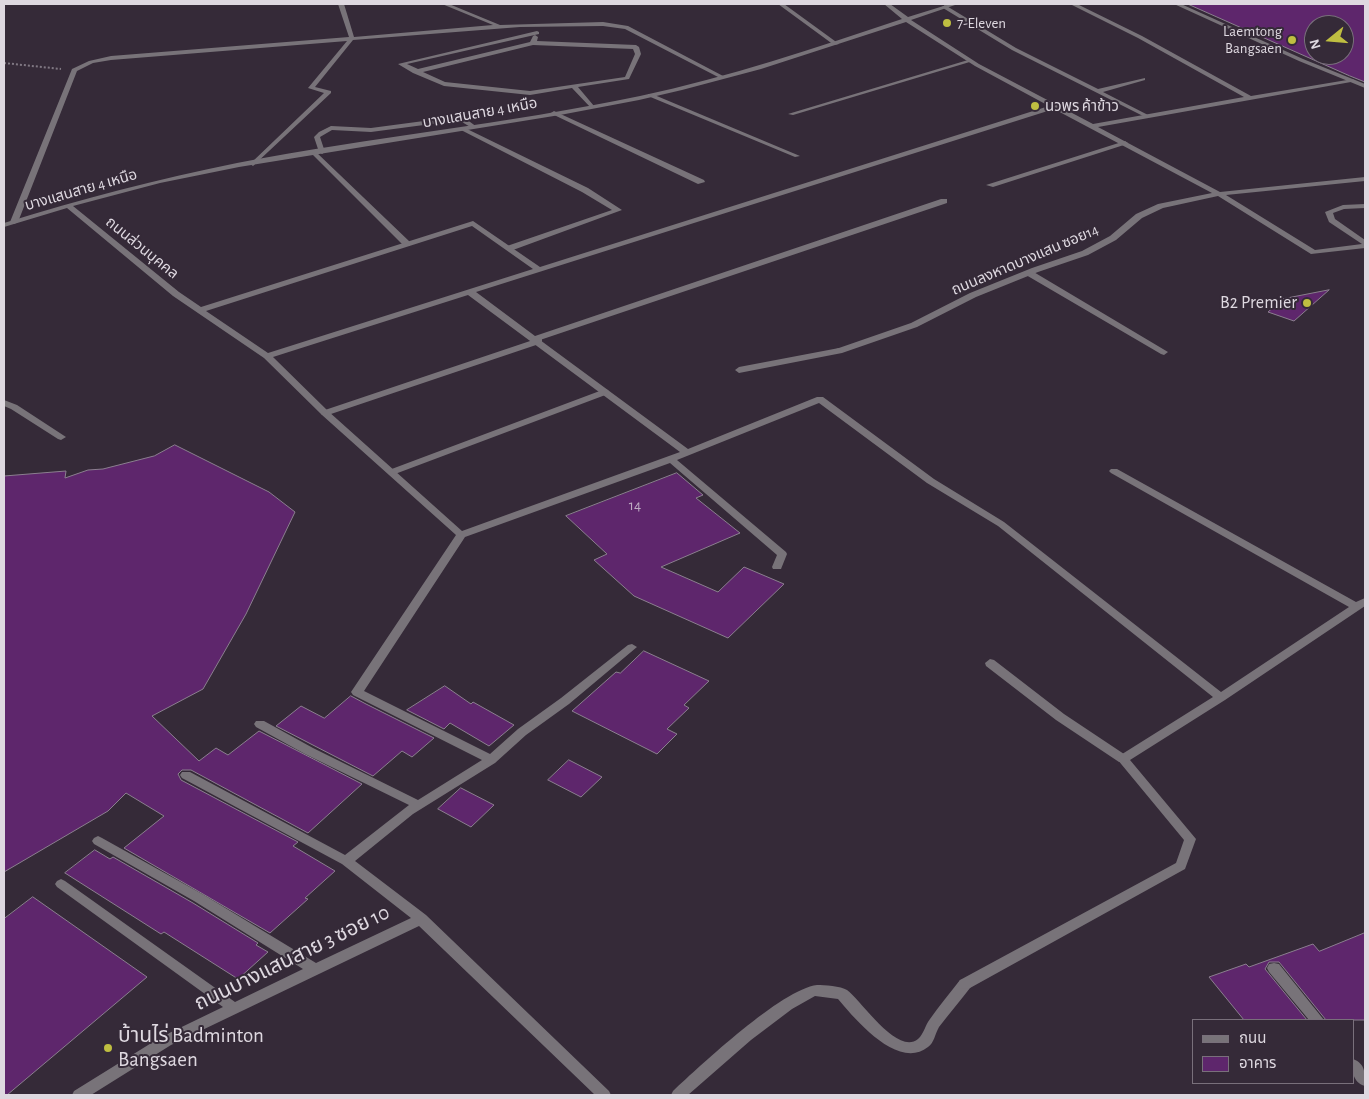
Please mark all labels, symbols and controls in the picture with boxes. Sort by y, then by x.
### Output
place label: 7-Eleven [957,14,1006,32]
north arrow [1304,15,1354,65]
marker: 7-Eleven [941,17,953,29]
place label: Laemtong Bangsaen [1223,22,1282,57]
marker: Laemtong Bangsaen [1286,34,1298,46]
text: N [1307,37,1324,51]
street label: บางแสนสาย 4 เหนือ [421,94,539,132]
place label: นวพร ค้าข้าว [1045,97,1119,115]
marker: นวพร ค้าข้าว [1029,100,1041,112]
street label: บางแสนสาย 4 เหนือ [23,165,139,215]
street label: ถนนส่วนบุคคล [102,213,182,283]
street label: ถนนลงหาดบางแสน ซอย14 [949,221,1101,299]
place label: B2 Premier [1220,292,1297,314]
marker: B2 Premier [1301,297,1313,309]
house number: 14 [629,496,641,514]
street label: ถนนบางแสนสาย 3 ซอย 10 [190,900,394,1016]
legend [1192,1019,1354,1084]
place label: บ้านไร่ Badminton Bangsaen [118,1023,264,1073]
text: ถนน [1239,1031,1266,1046]
marker: บ้านไร่ Badminton Bangsaen [102,1042,114,1054]
text: อาคาร [1239,1056,1276,1071]

